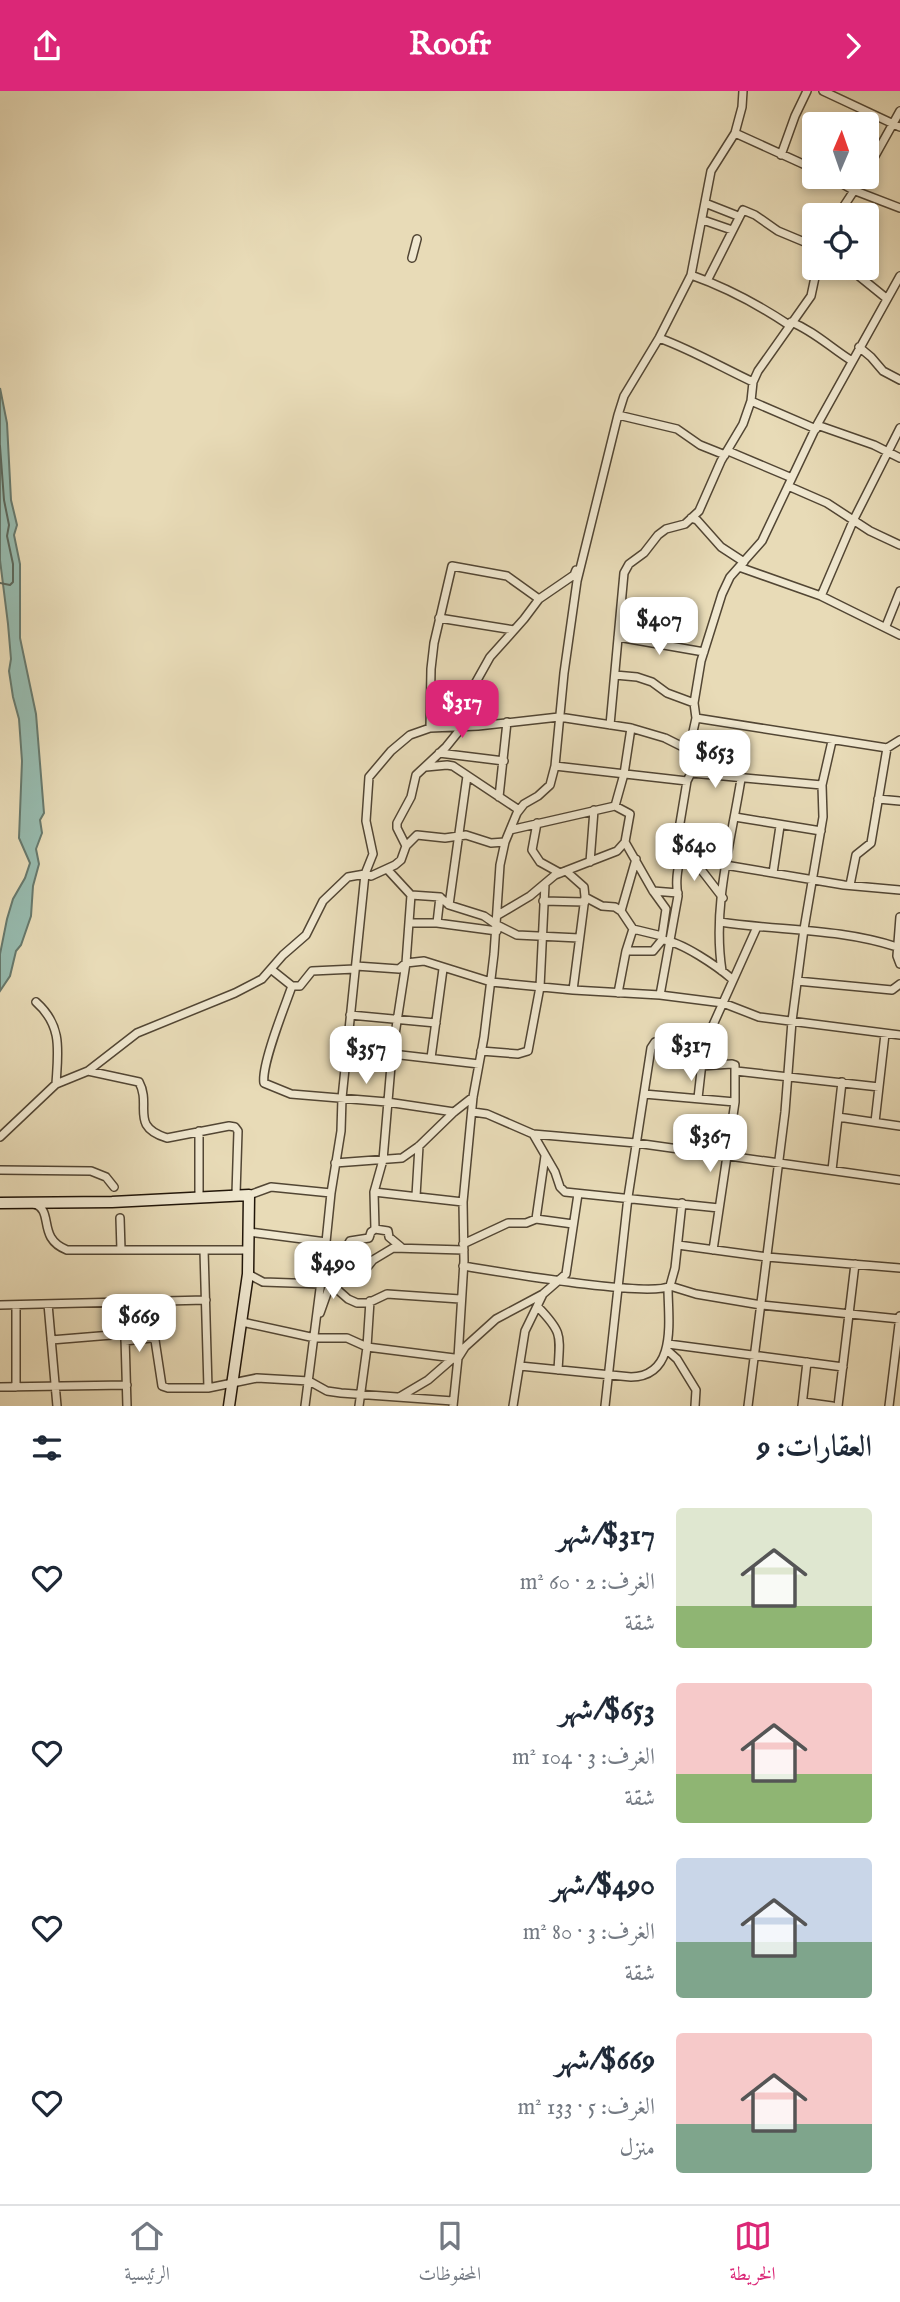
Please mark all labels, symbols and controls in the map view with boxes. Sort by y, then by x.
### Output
text: Roofr [409,25,491,66]
icon: share [28,27,66,65]
icon: forward [834,27,872,65]
north arrow [802,112,878,189]
map controls [802,112,879,280]
button: locate [802,203,879,280]
pin: $407 [618,597,700,657]
text: $407 [636,605,682,634]
pin: $317 [421,681,503,740]
text: $317 [442,688,482,717]
pin: $653 [674,731,756,790]
text: $653 [695,738,735,767]
pin: $640 [653,823,735,883]
text: $640 [671,831,717,860]
pin: $317 [650,1023,732,1083]
pin: $357 [325,1027,407,1086]
text: $317 [671,1031,711,1060]
text: $357 [346,1034,386,1063]
pin: $367 [669,1115,751,1174]
text: $367 [689,1122,731,1151]
pin: $490 [292,1241,374,1301]
text: $490 [310,1249,356,1278]
pin: $669 [98,1295,180,1354]
text: $669 [118,1302,160,1331]
icon: filters [28,1429,66,1467]
text: العقارات: 9 [757,1429,872,1467]
text: $317/شهر [557,1517,655,1555]
icon: home [732,1536,816,1620]
icon: heart [28,1559,66,1597]
text: الغرف: 2 · 60 m² [520,1568,655,1597]
text: شقة [625,1609,655,1638]
text: $653/شهر [559,1692,655,1730]
icon: home [732,1711,816,1795]
icon: heart [28,1734,66,1772]
text: الغرف: 3 · 104 m² [512,1743,655,1772]
text: شقة [625,1784,655,1813]
text: $490/شهر [551,1867,655,1905]
icon: home [732,1886,816,1970]
icon: heart [28,1909,66,1947]
text: الغرف: 3 · 80 m² [523,1918,655,1947]
text: شقة [625,1959,655,1988]
text: $669/شهر [555,2042,655,2080]
icon: home [732,2061,816,2145]
icon: heart [28,2084,66,2122]
text: الغرف: 5 · 133 m² [518,2093,655,2122]
text: منزل [620,2134,655,2163]
tab: الرئيسية [124,2217,170,2292]
tab: المحفوظات [418,2217,481,2292]
tab: الخريطة [730,2217,776,2292]

